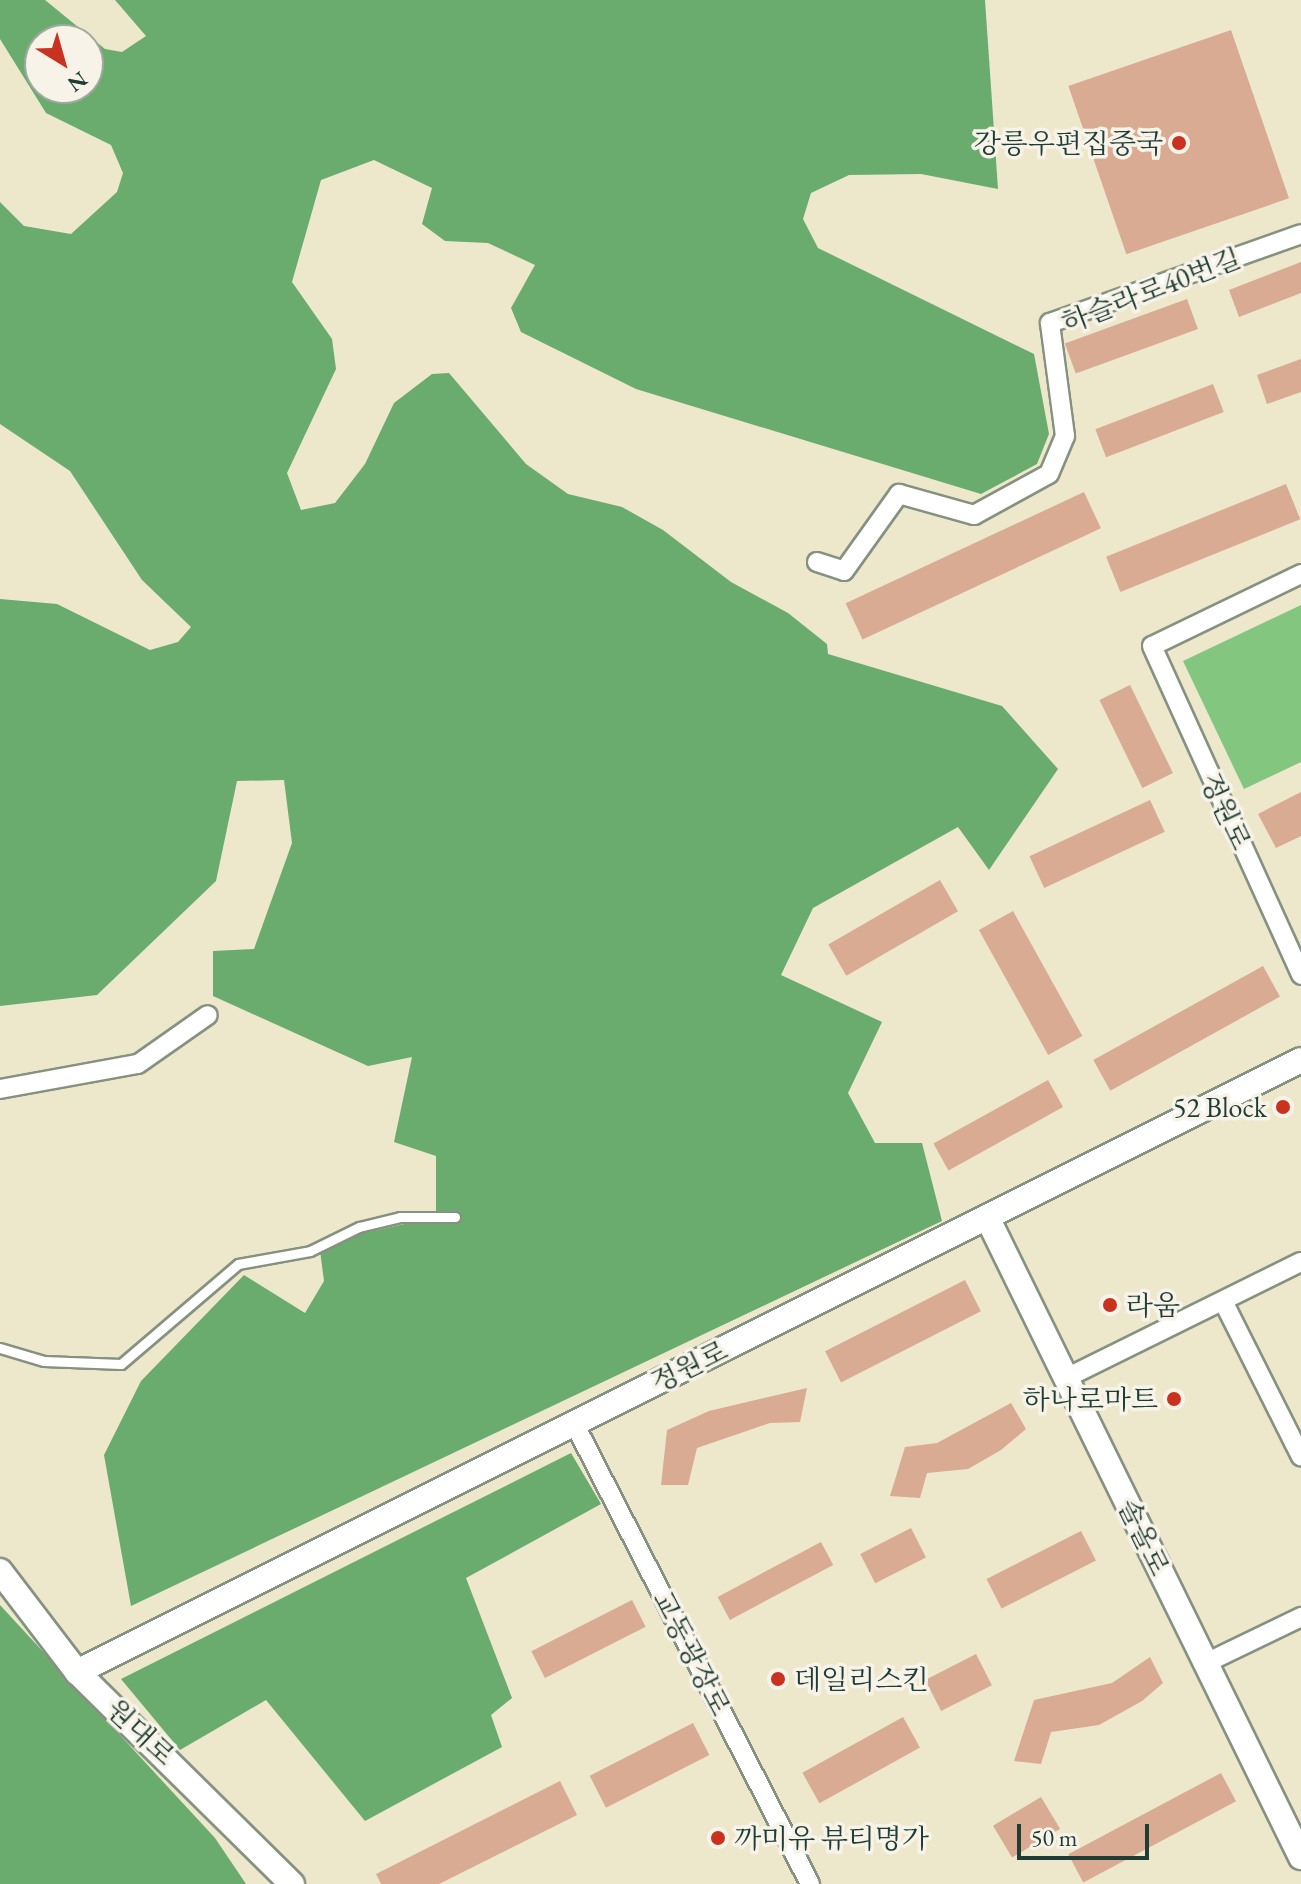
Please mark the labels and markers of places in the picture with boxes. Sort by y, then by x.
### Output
place label: 강릉우편집중국 [974,126,1163,160]
marker: 강릉우편집중국 [1170,134,1188,152]
place label: 52 Block [1173,1090,1267,1124]
marker: 52 Block [1274,1098,1292,1116]
place label: 라움 [1126,1288,1180,1322]
marker: 라움 [1101,1296,1119,1314]
place label: 하나로마트 [1023,1382,1158,1416]
marker: 하나로마트 [1165,1390,1183,1408]
place label: 데일리스킨 [794,1662,929,1696]
marker: 데일리스킨 [769,1670,787,1688]
place label: 까미유 뷰티명가 [734,1821,929,1855]
marker: 까미유 뷰티명가 [709,1829,727,1847]

